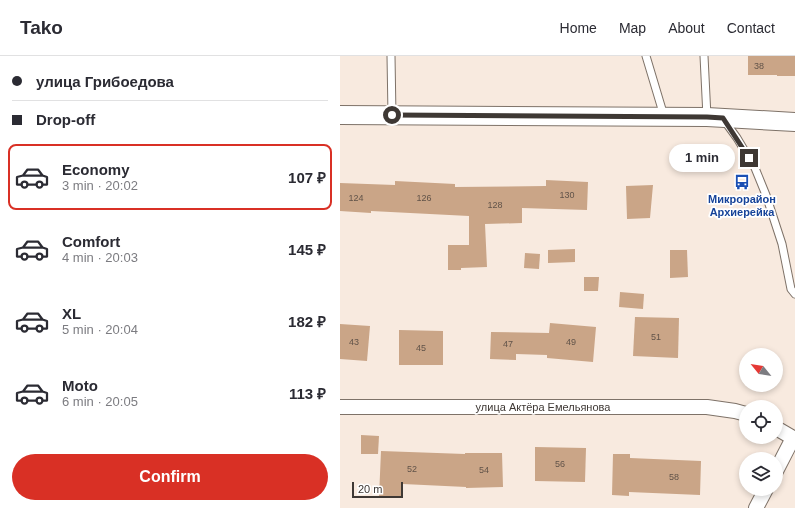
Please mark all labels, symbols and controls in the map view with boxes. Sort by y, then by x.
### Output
text: Tako [20,17,63,38]
text: Home [560,20,597,36]
text: Map [619,20,646,36]
text: About [668,20,705,36]
text: Contact [727,20,775,36]
house number: 38 [754,61,764,71]
text: улица Грибоедова [36,73,174,90]
route start [383,106,401,124]
text: Drop-off [36,111,95,128]
callout: 1 min [669,144,735,172]
route end [740,149,758,167]
text: 1 min [685,150,719,165]
icon: car [14,159,50,195]
text: Economy [62,161,130,178]
text: 107 ₽ [288,169,326,186]
bus stop icon: Микрорайон Архиерейка [733,173,751,191]
text: 3 min · 20:02 [62,178,138,193]
house number: 130 [559,190,575,200]
house number: 124 [348,193,364,203]
house number: 126 [416,193,432,203]
place label: Микрорайон Архиерейка [708,193,776,218]
house number: 128 [487,200,503,210]
icon: car [14,231,50,267]
text: Comfort [62,233,120,250]
text: 145 ₽ [288,241,326,258]
text: 4 min · 20:03 [62,250,138,265]
icon: car [14,303,50,339]
text: XL [62,305,81,322]
text: 182 ₽ [288,313,326,330]
text: 5 min · 20:04 [62,322,138,337]
house number: 51 [651,332,661,342]
house number: 43 [349,337,359,347]
house number: 49 [566,337,576,347]
house number: 47 [503,339,513,349]
house number: 45 [416,343,426,353]
north arrow [739,348,783,392]
map controls [739,348,783,496]
icon: car [14,375,50,411]
text: Moto [62,377,98,394]
text: 113 ₽ [289,385,326,402]
text: 6 min · 20:05 [62,394,138,409]
button: locate [739,400,783,444]
street label: улица Актёра Емельянова [476,401,611,413]
button: layers [739,452,783,496]
button: Confirm [12,454,328,500]
house number: 56 [555,459,565,469]
house number: 52 [407,464,417,474]
house number: 54 [479,465,489,475]
house number: 58 [669,472,679,482]
scale bar [352,480,403,499]
text: 20 m [358,483,382,495]

